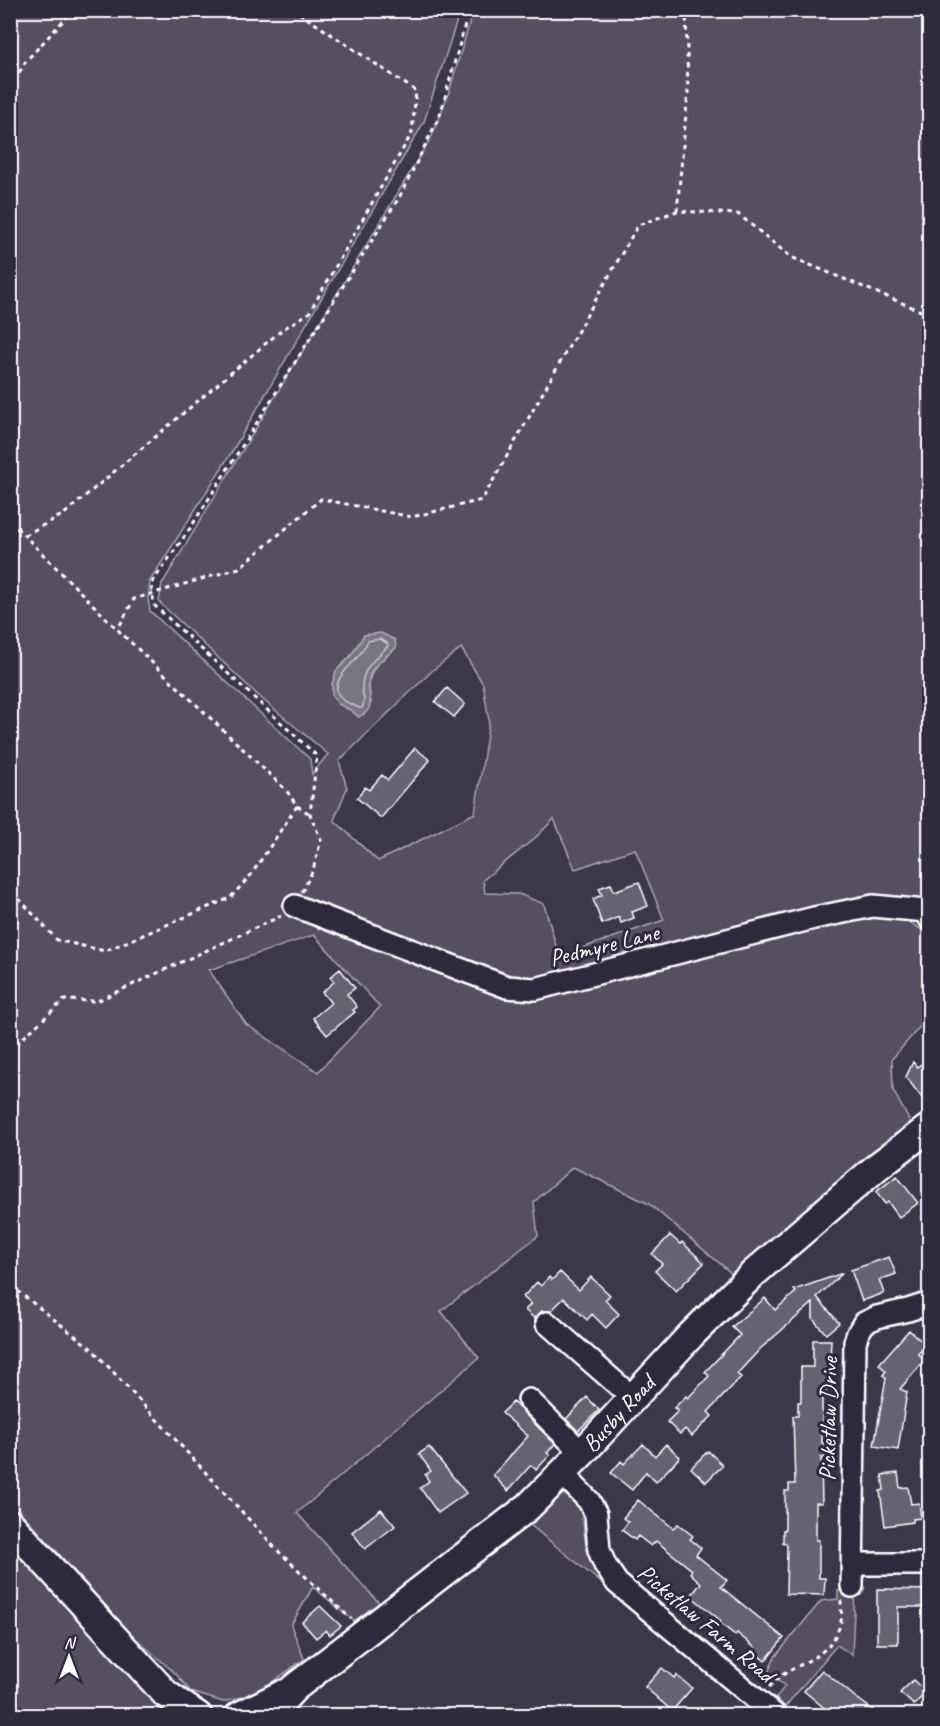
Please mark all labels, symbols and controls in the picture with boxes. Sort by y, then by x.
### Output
street label: Pedmyre Lane [546,916,664,973]
street label: Picketlaw Drive [812,1355,844,1481]
street label: Busby Road [576,1366,664,1458]
street label: Picketlaw Farm Road [632,1557,783,1691]
north arrow [39,1627,99,1687]
text: N [64,1633,77,1653]

